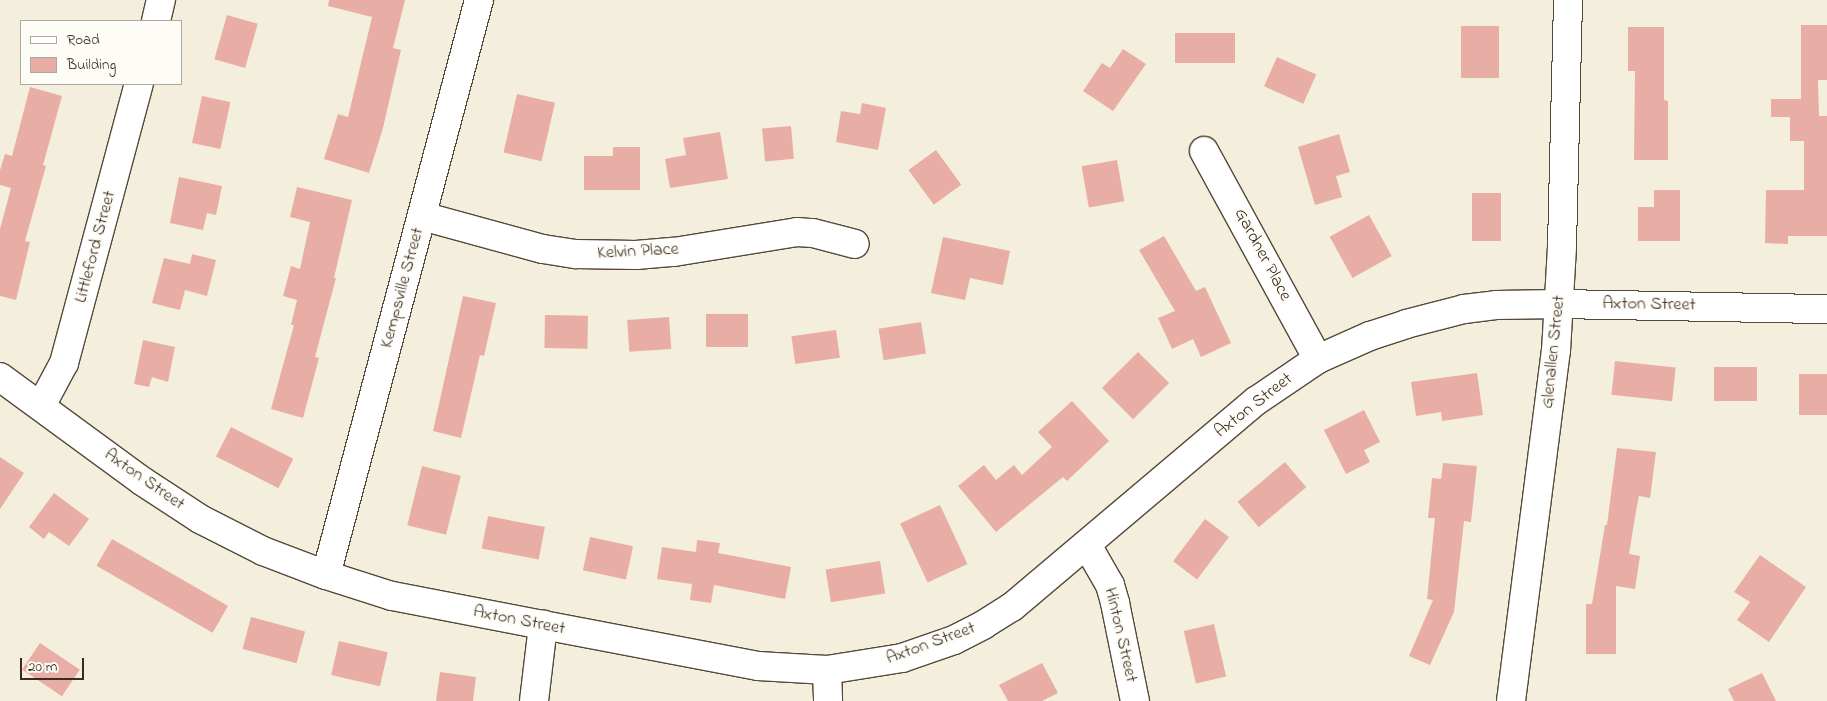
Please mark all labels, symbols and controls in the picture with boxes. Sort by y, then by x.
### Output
legend [20,20,182,85]
text: Road [67,29,100,51]
text: Building [67,54,116,76]
street label: Littleford Street [71,189,121,305]
street label: Gardner Place [1229,205,1295,305]
street label: Kempsville Street [377,225,429,351]
street label: Kelvin Place [597,239,679,265]
street label: Axton Street [1602,293,1696,317]
street label: Glenallen Street [1537,294,1571,410]
street label: Axton Street [1211,369,1297,443]
street label: Axton Street [100,444,188,516]
street label: Hinton Street [1099,585,1141,685]
street label: Axton Street [471,601,567,641]
street label: Axton Street [883,618,979,670]
scale bar [22,648,86,680]
text: 20 m [28,656,57,678]

